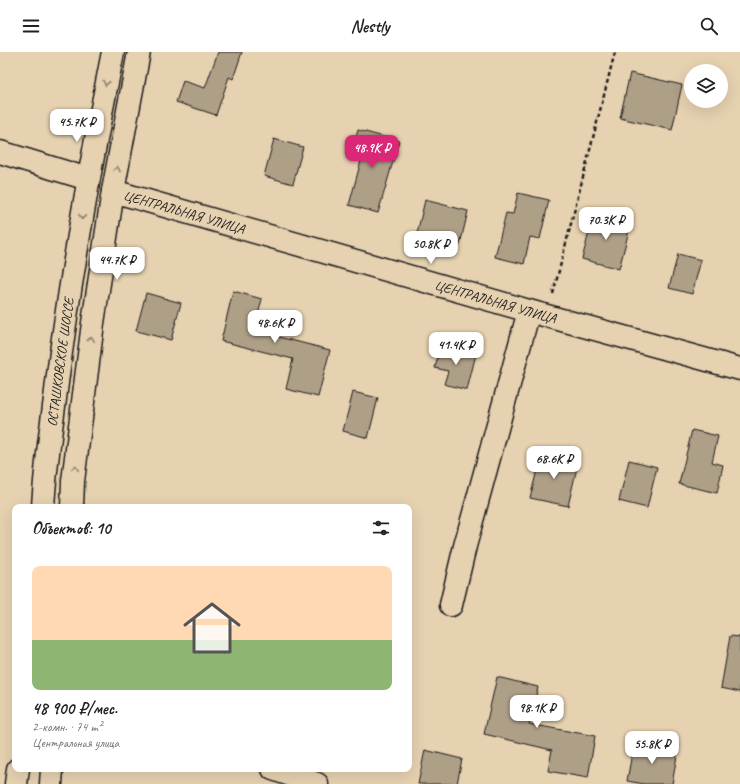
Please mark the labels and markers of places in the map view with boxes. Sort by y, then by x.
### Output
pin: 45.7K ₽ [40,109,114,143]
pin: 48.9K ₽ [335,135,409,169]
pin: 70.3K ₽ [569,207,643,241]
pin: 50.8K ₽ [394,231,468,265]
pin: 44.7K ₽ [80,247,154,281]
pin: 48.6K ₽ [238,310,312,344]
pin: 41.4K ₽ [419,332,493,366]
pin: 68.6K ₽ [517,446,591,480]
pin: 98.1K ₽ [500,695,574,729]
pin: 55.8K ₽ [615,731,689,765]

